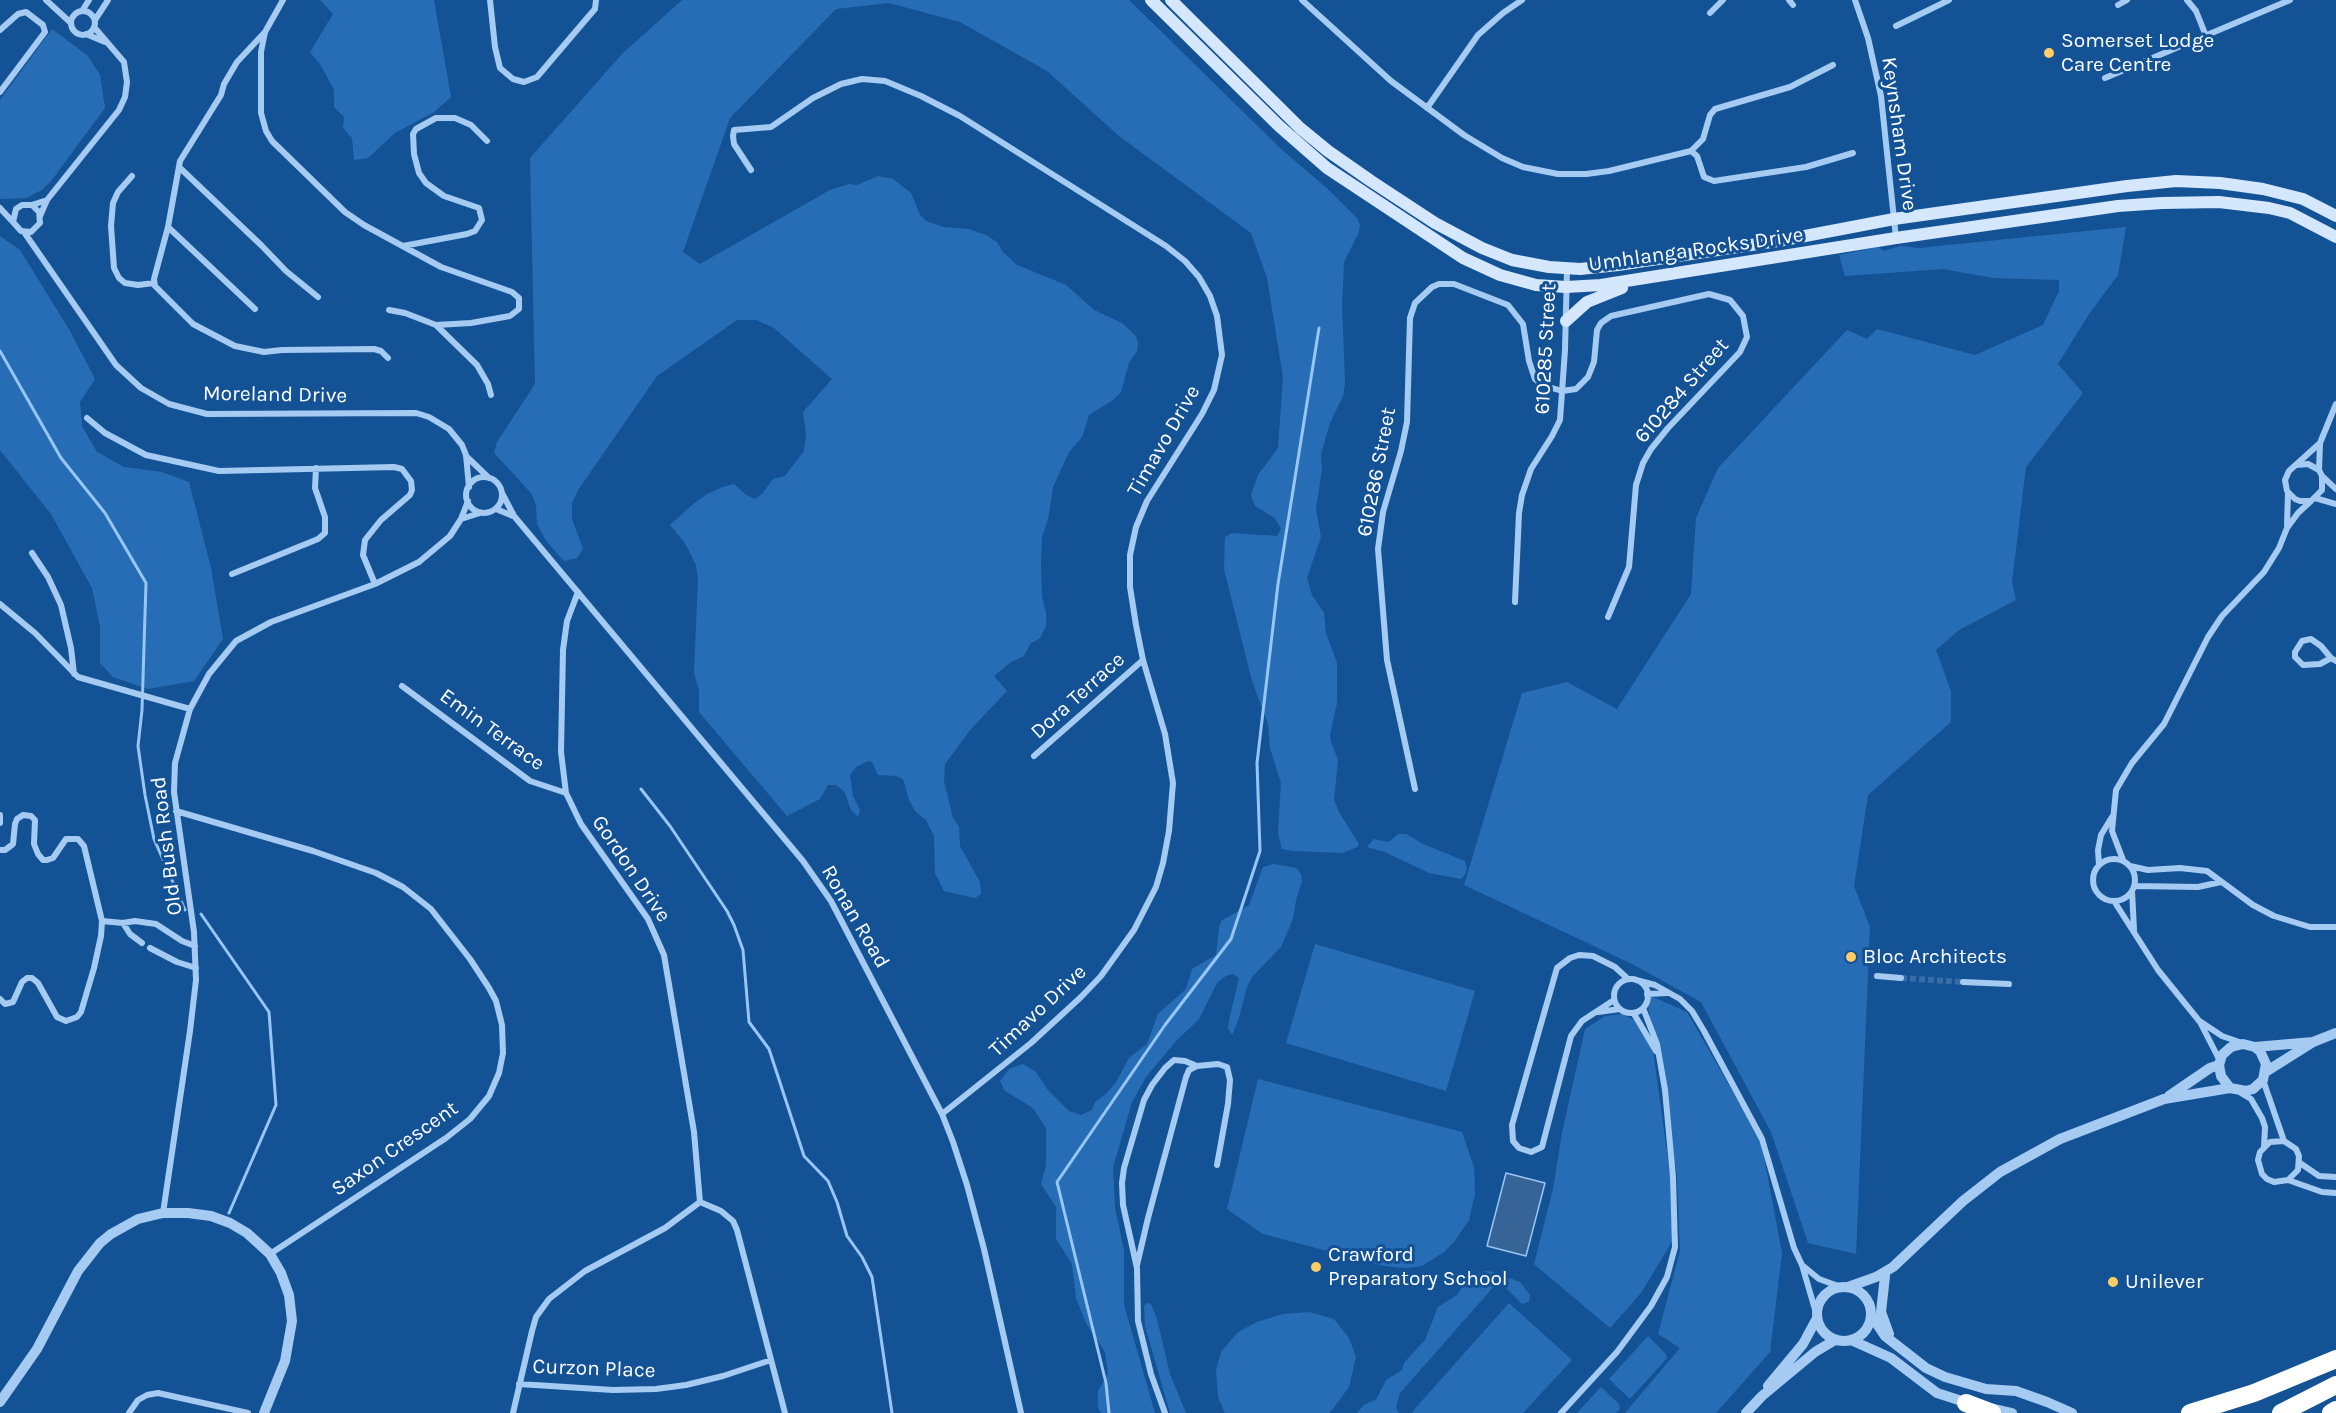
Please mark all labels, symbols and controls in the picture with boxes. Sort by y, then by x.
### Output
place label: Somerset Lodge Care Centre [2061,28,2214,78]
marker: Somerset Lodge Care Centre [2042,46,2056,60]
street label: Keynsham Drive [1876,56,1922,212]
street label: Umhlanga Rocks Drive [1587,222,1805,278]
street label: 610285 Street [1530,283,1562,415]
street label: 610284 Street [1630,333,1734,449]
street label: Moreland Drive [203,381,347,409]
street label: Timavo Drive [1122,381,1206,501]
street label: 610286 Street [1352,405,1402,539]
street label: Dora Terrace [1026,647,1130,745]
street label: Emin Terrace [435,684,549,776]
street label: Old Bush Road [146,775,188,917]
street label: Gordon Drive [586,811,676,927]
street label: Ronan Road [815,861,895,973]
place label: Bloc Architects [1863,944,2007,970]
marker: Bloc Architects [1844,950,1858,964]
street label: Timavo Drive [984,959,1092,1063]
street label: Saxon Crescent [327,1096,463,1202]
place label: Crawford Preparatory School [1328,1242,1508,1292]
marker: Crawford Preparatory School [1309,1260,1323,1274]
place label: Unilever [2125,1269,2203,1295]
marker: Unilever [2106,1275,2120,1289]
street label: Curzon Place [532,1354,656,1384]

